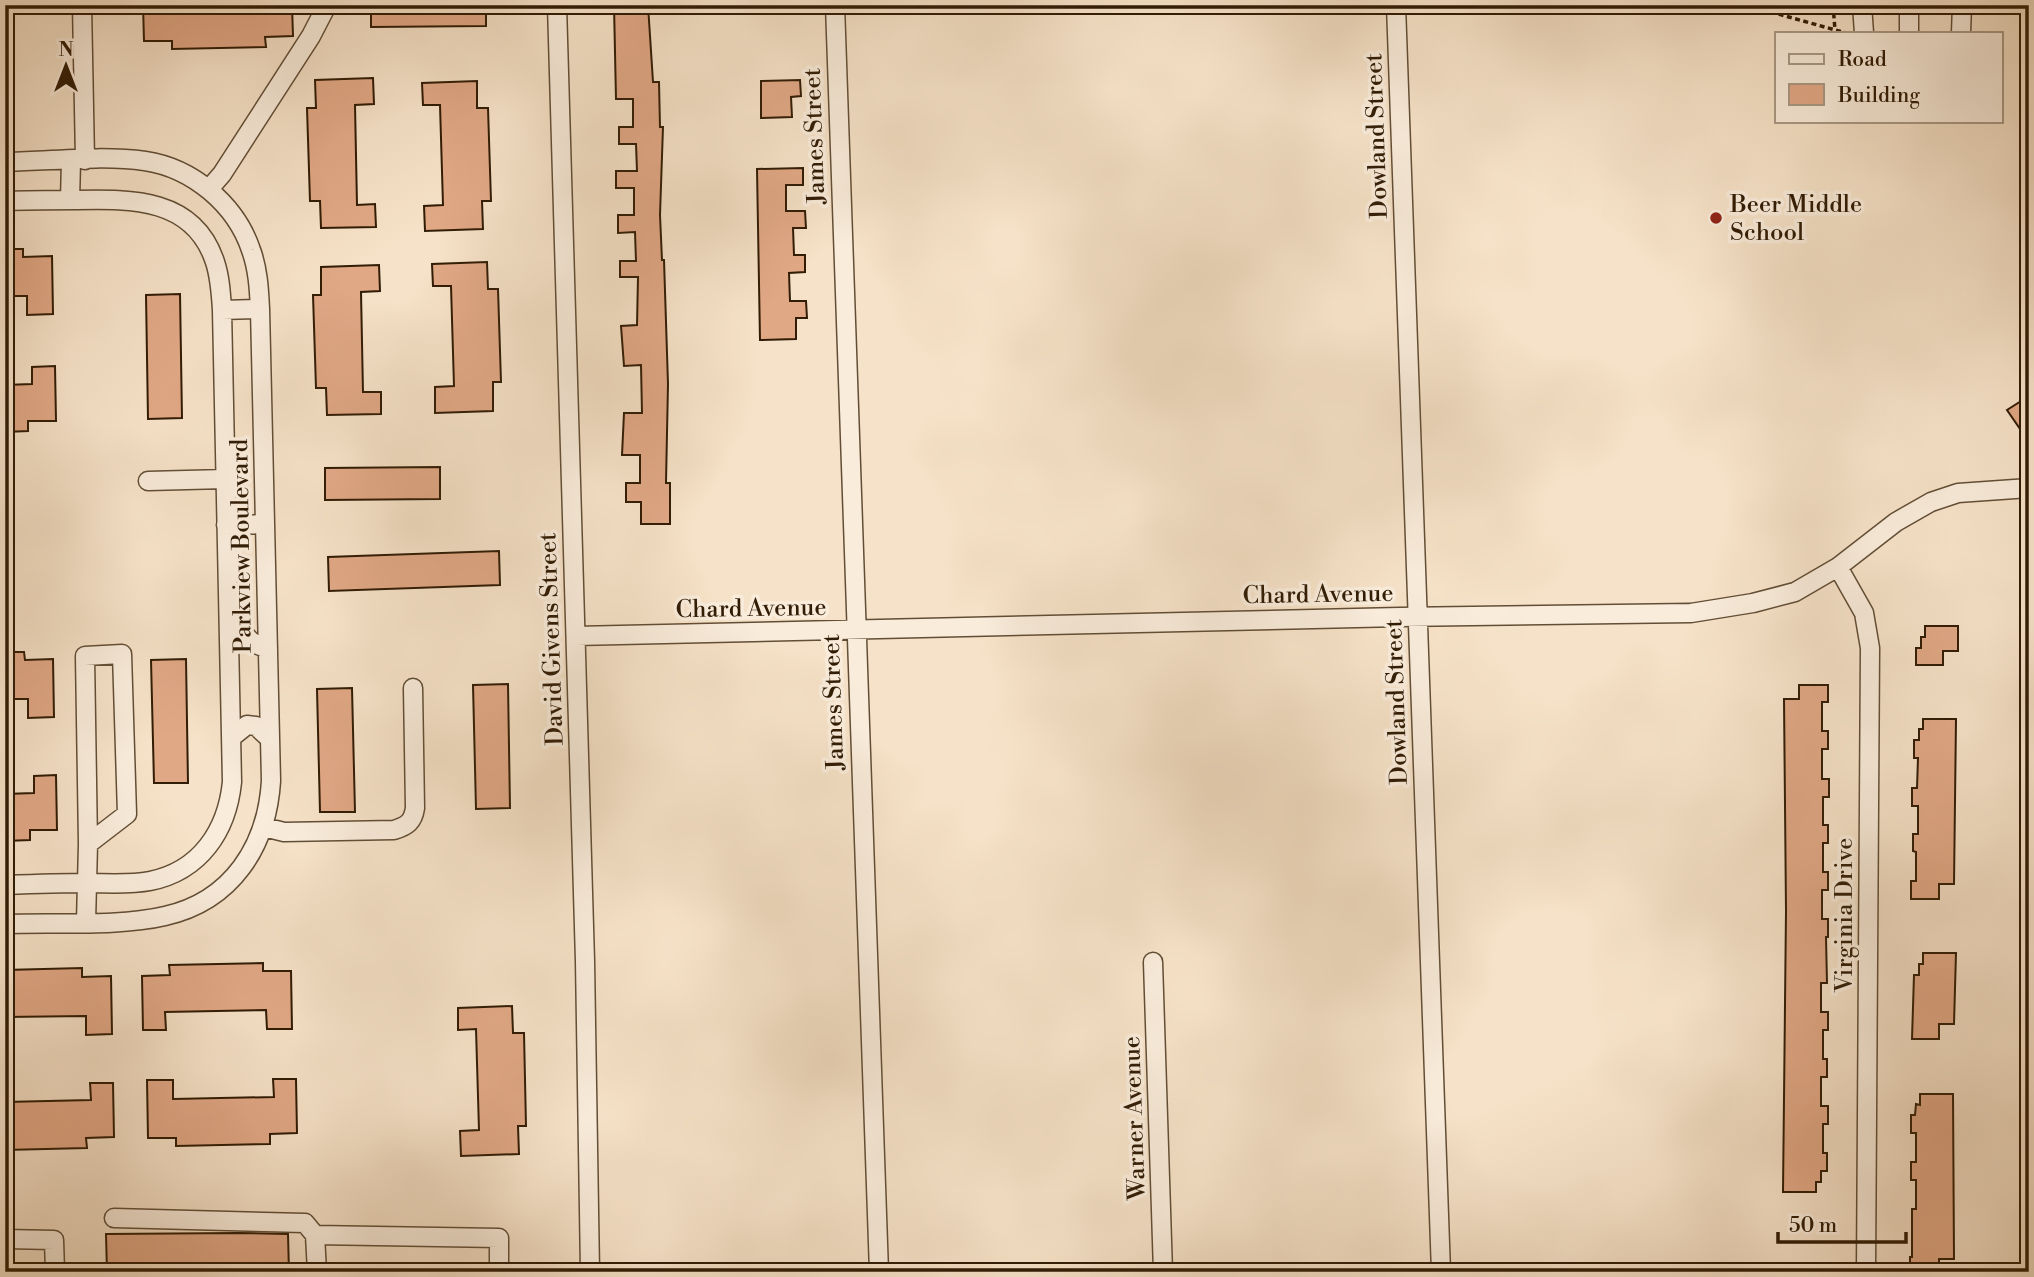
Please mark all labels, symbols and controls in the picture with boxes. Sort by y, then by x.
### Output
north arrow [32,32,102,102]
legend [1775,32,2002,122]
text: N [58,38,74,62]
text: Road [1838,47,1887,73]
street label: Dowland Street [1359,52,1395,219]
street label: James Street [798,67,832,206]
text: Building [1837,83,1920,109]
place label: Beer Middle School [1729,190,1862,248]
marker: Beer Middle School [1708,210,1724,226]
street label: Parkview Boulevard [225,438,259,653]
street label: David Givens Street [533,531,571,746]
street label: Chard Avenue [1242,579,1394,611]
street label: Chard Avenue [675,593,827,625]
street label: Dowland Street [1379,618,1415,785]
street label: James Street [817,633,851,772]
street label: Virginia Drive [1830,838,1860,993]
street label: Warner Avenue [1117,1036,1153,1201]
scale bar [1778,1200,1906,1244]
text: 50 m [1789,1213,1837,1239]

